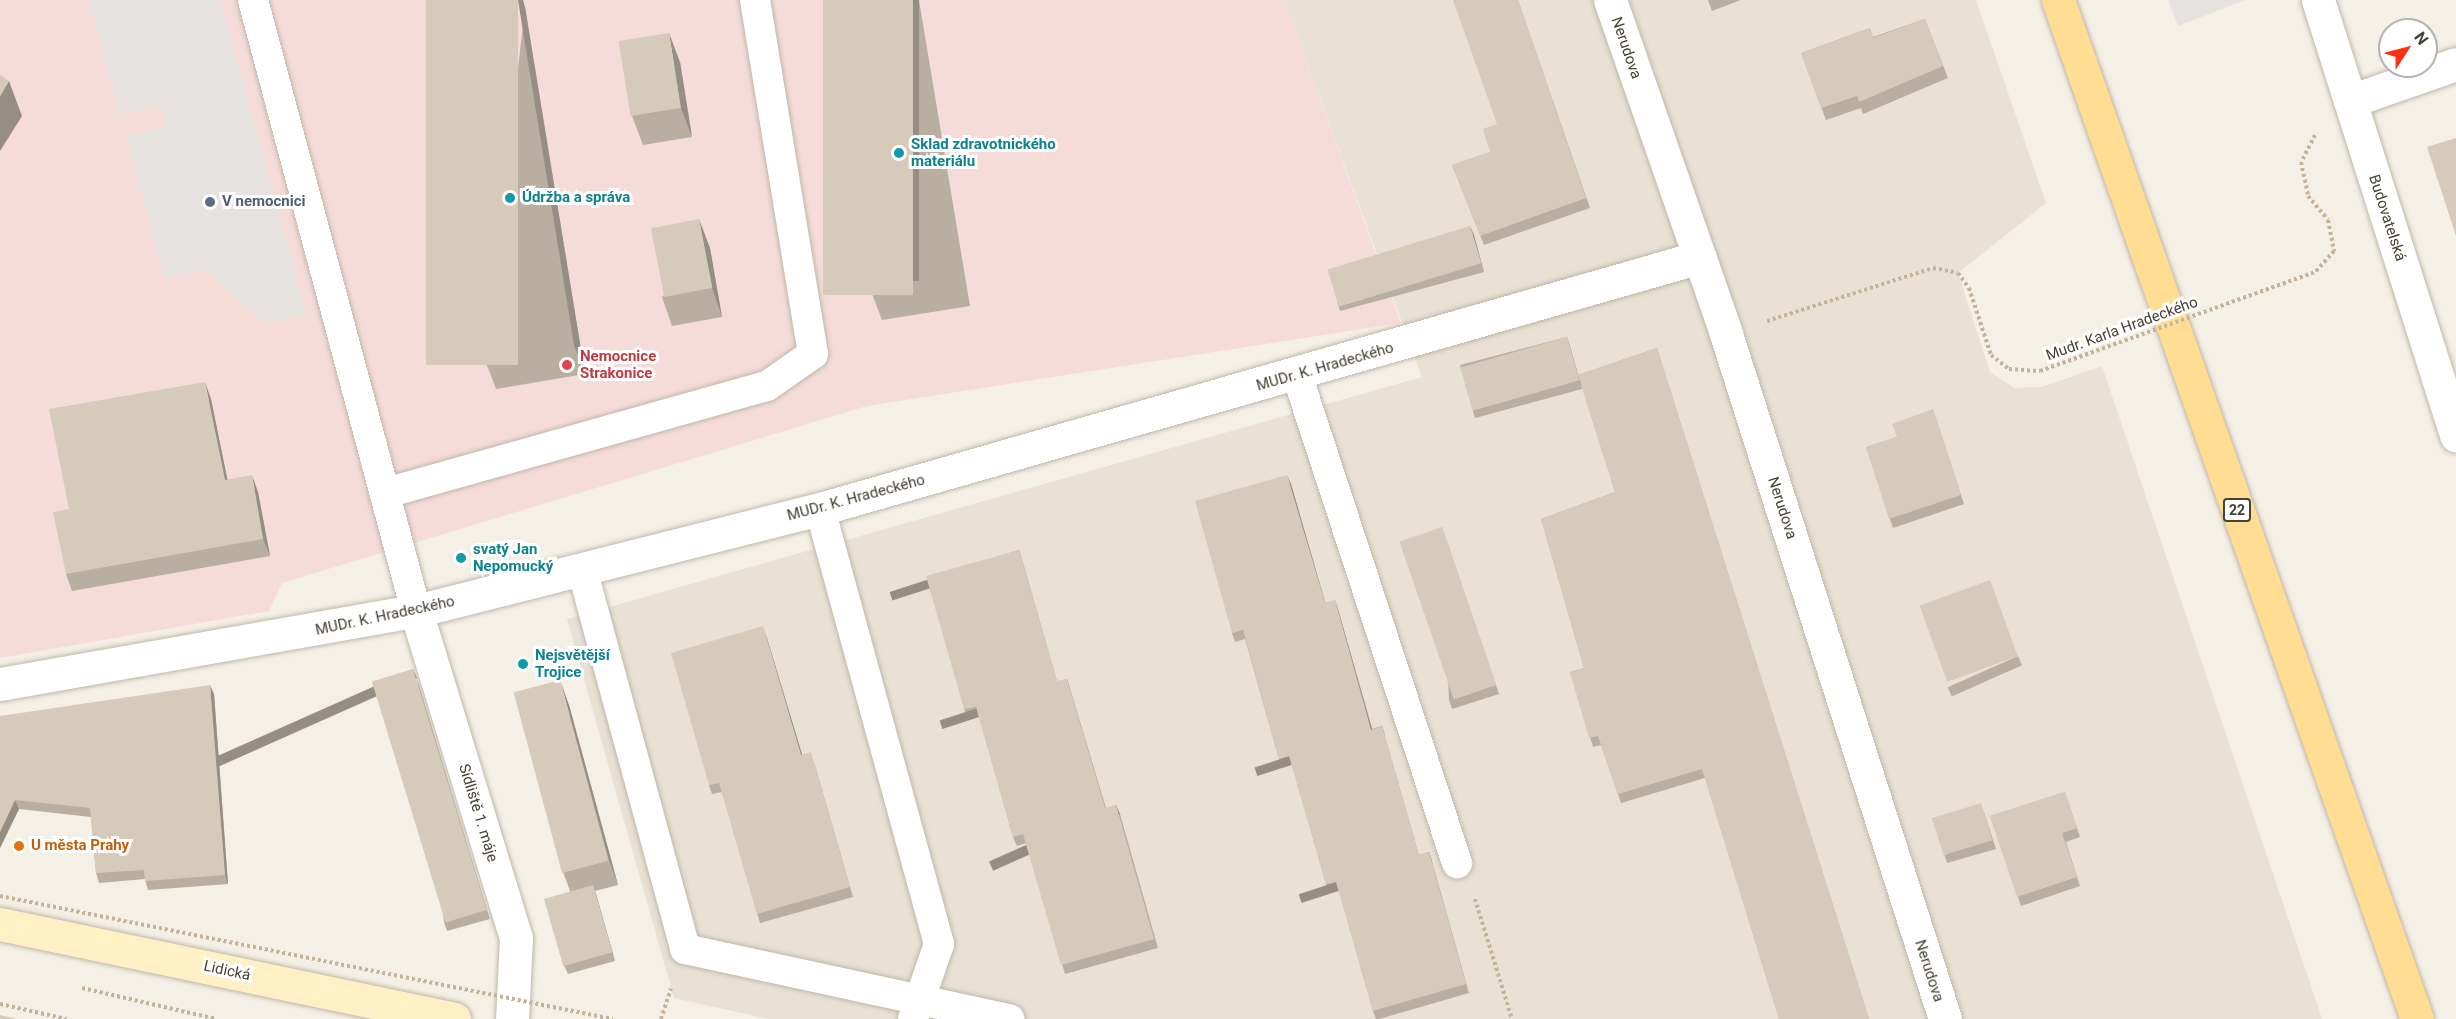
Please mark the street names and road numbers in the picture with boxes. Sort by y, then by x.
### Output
street label: Nerudova [1607,15,1645,81]
street label: Budovatelská [2365,172,2409,264]
street label: Mudr. Karla Hradeckého [2044,293,2200,365]
street label: MUDr. K. Hradeckého [1254,339,1396,395]
street label: MUDr. K. Hradeckého [785,471,927,525]
street label: Nerudova [1764,475,1800,541]
road number: 22 [2222,499,2252,521]
street label: MUDr. K. Hradeckého [314,592,456,640]
street label: Sídliště 1. máje [455,762,501,864]
street label: Nerudova [1911,938,1947,1004]
street label: Lidická [202,957,252,985]

